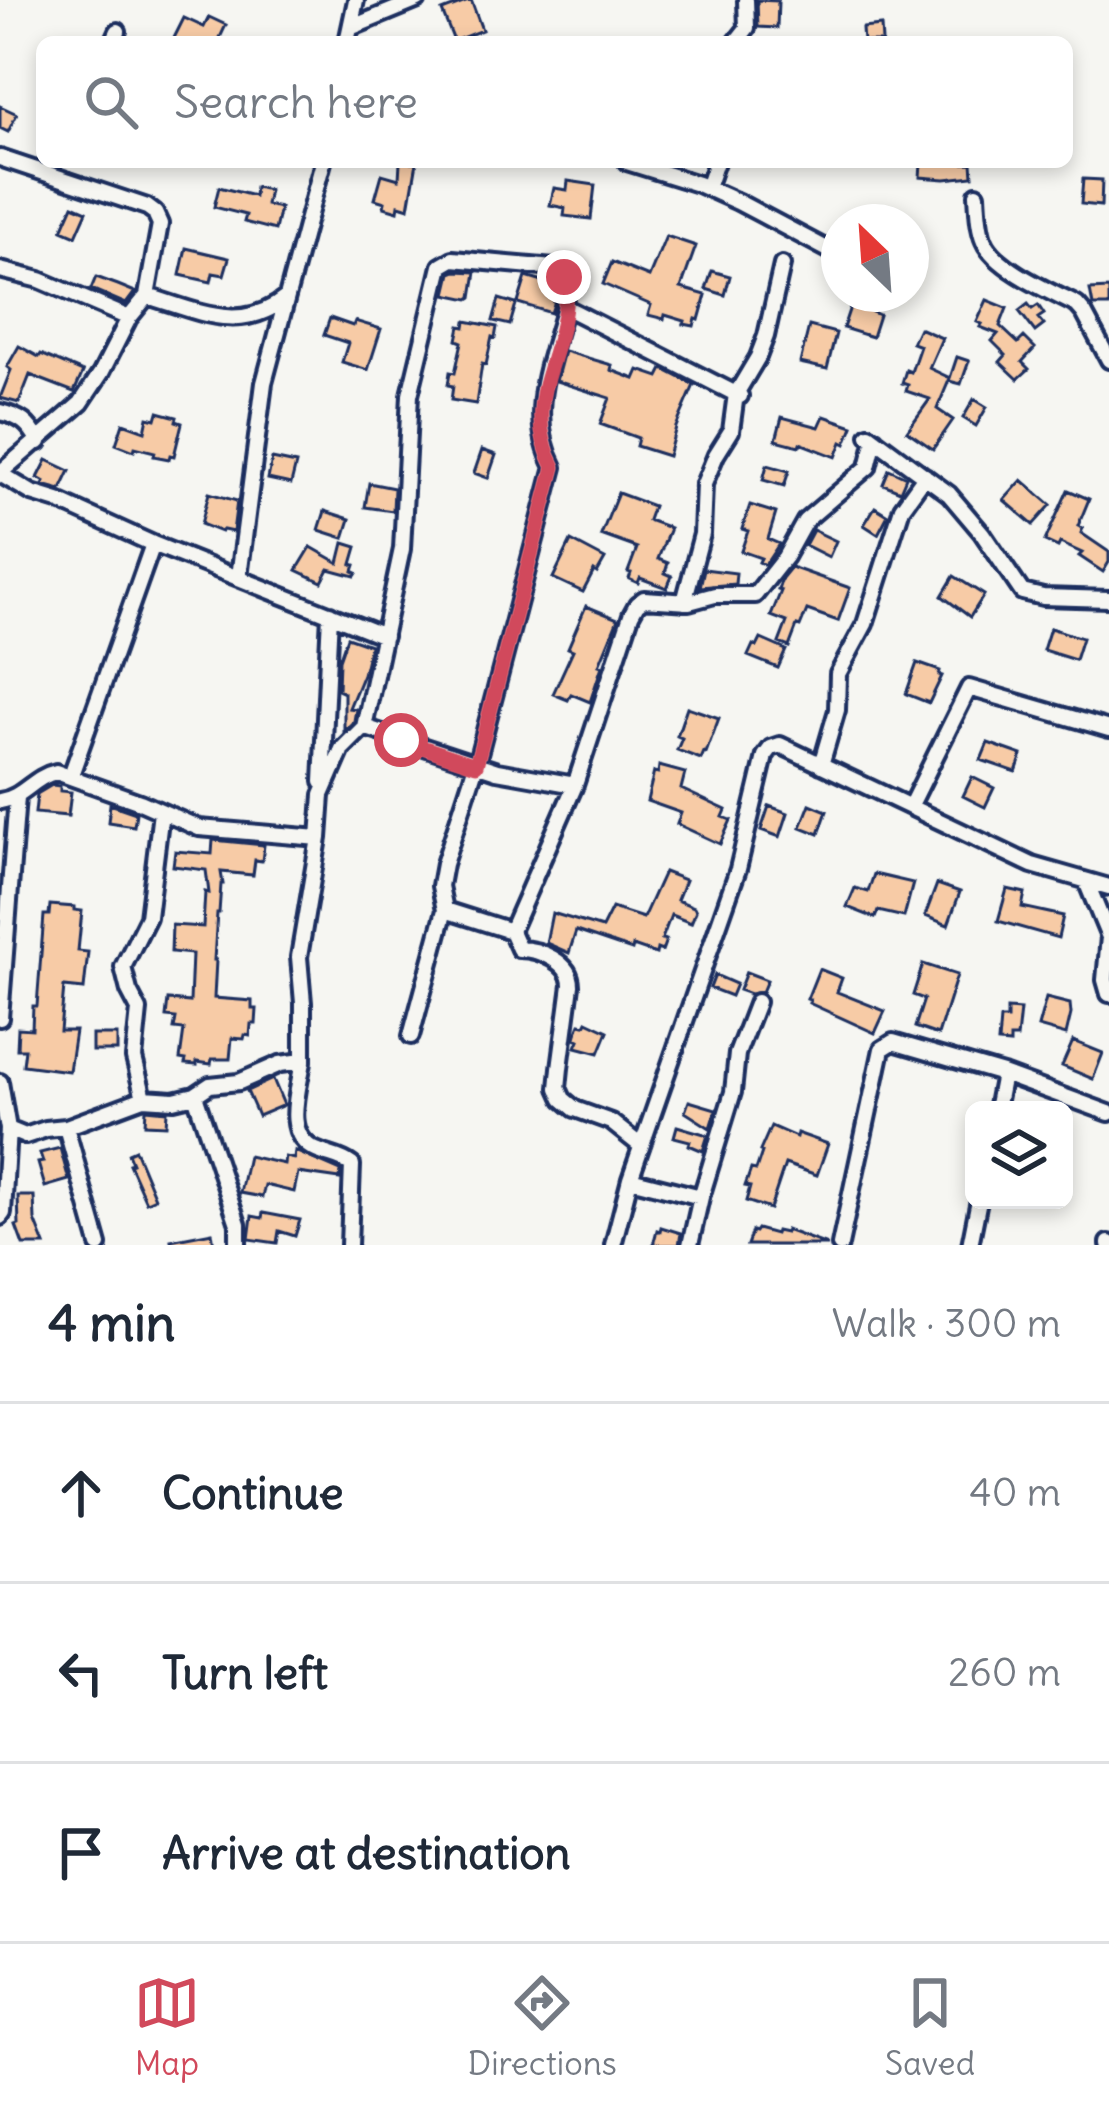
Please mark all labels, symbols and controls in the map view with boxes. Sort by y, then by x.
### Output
search box [36,36,1073,168]
icon: search [78,69,144,135]
text: Search here [174,74,418,130]
north arrow [821,204,929,312]
route end [537,250,591,304]
route start [374,713,428,767]
map controls [965,1101,1073,1209]
button: layers [965,1101,1073,1209]
text: 4 min [48,1291,175,1355]
text: Walk · 300 m [832,1299,1061,1348]
icon: ahead [48,1460,114,1526]
text: Continue [162,1465,344,1521]
text: 40 m [969,1468,1061,1517]
icon: left [48,1640,114,1706]
text: Turn left [162,1645,328,1701]
text: 260 m [948,1648,1061,1697]
icon: arrive [48,1820,114,1886]
text: Arrive at destination [162,1825,571,1881]
tab: Map [134,1970,200,2084]
tab: Directions [468,1970,617,2084]
tab: Saved [885,1970,975,2084]

